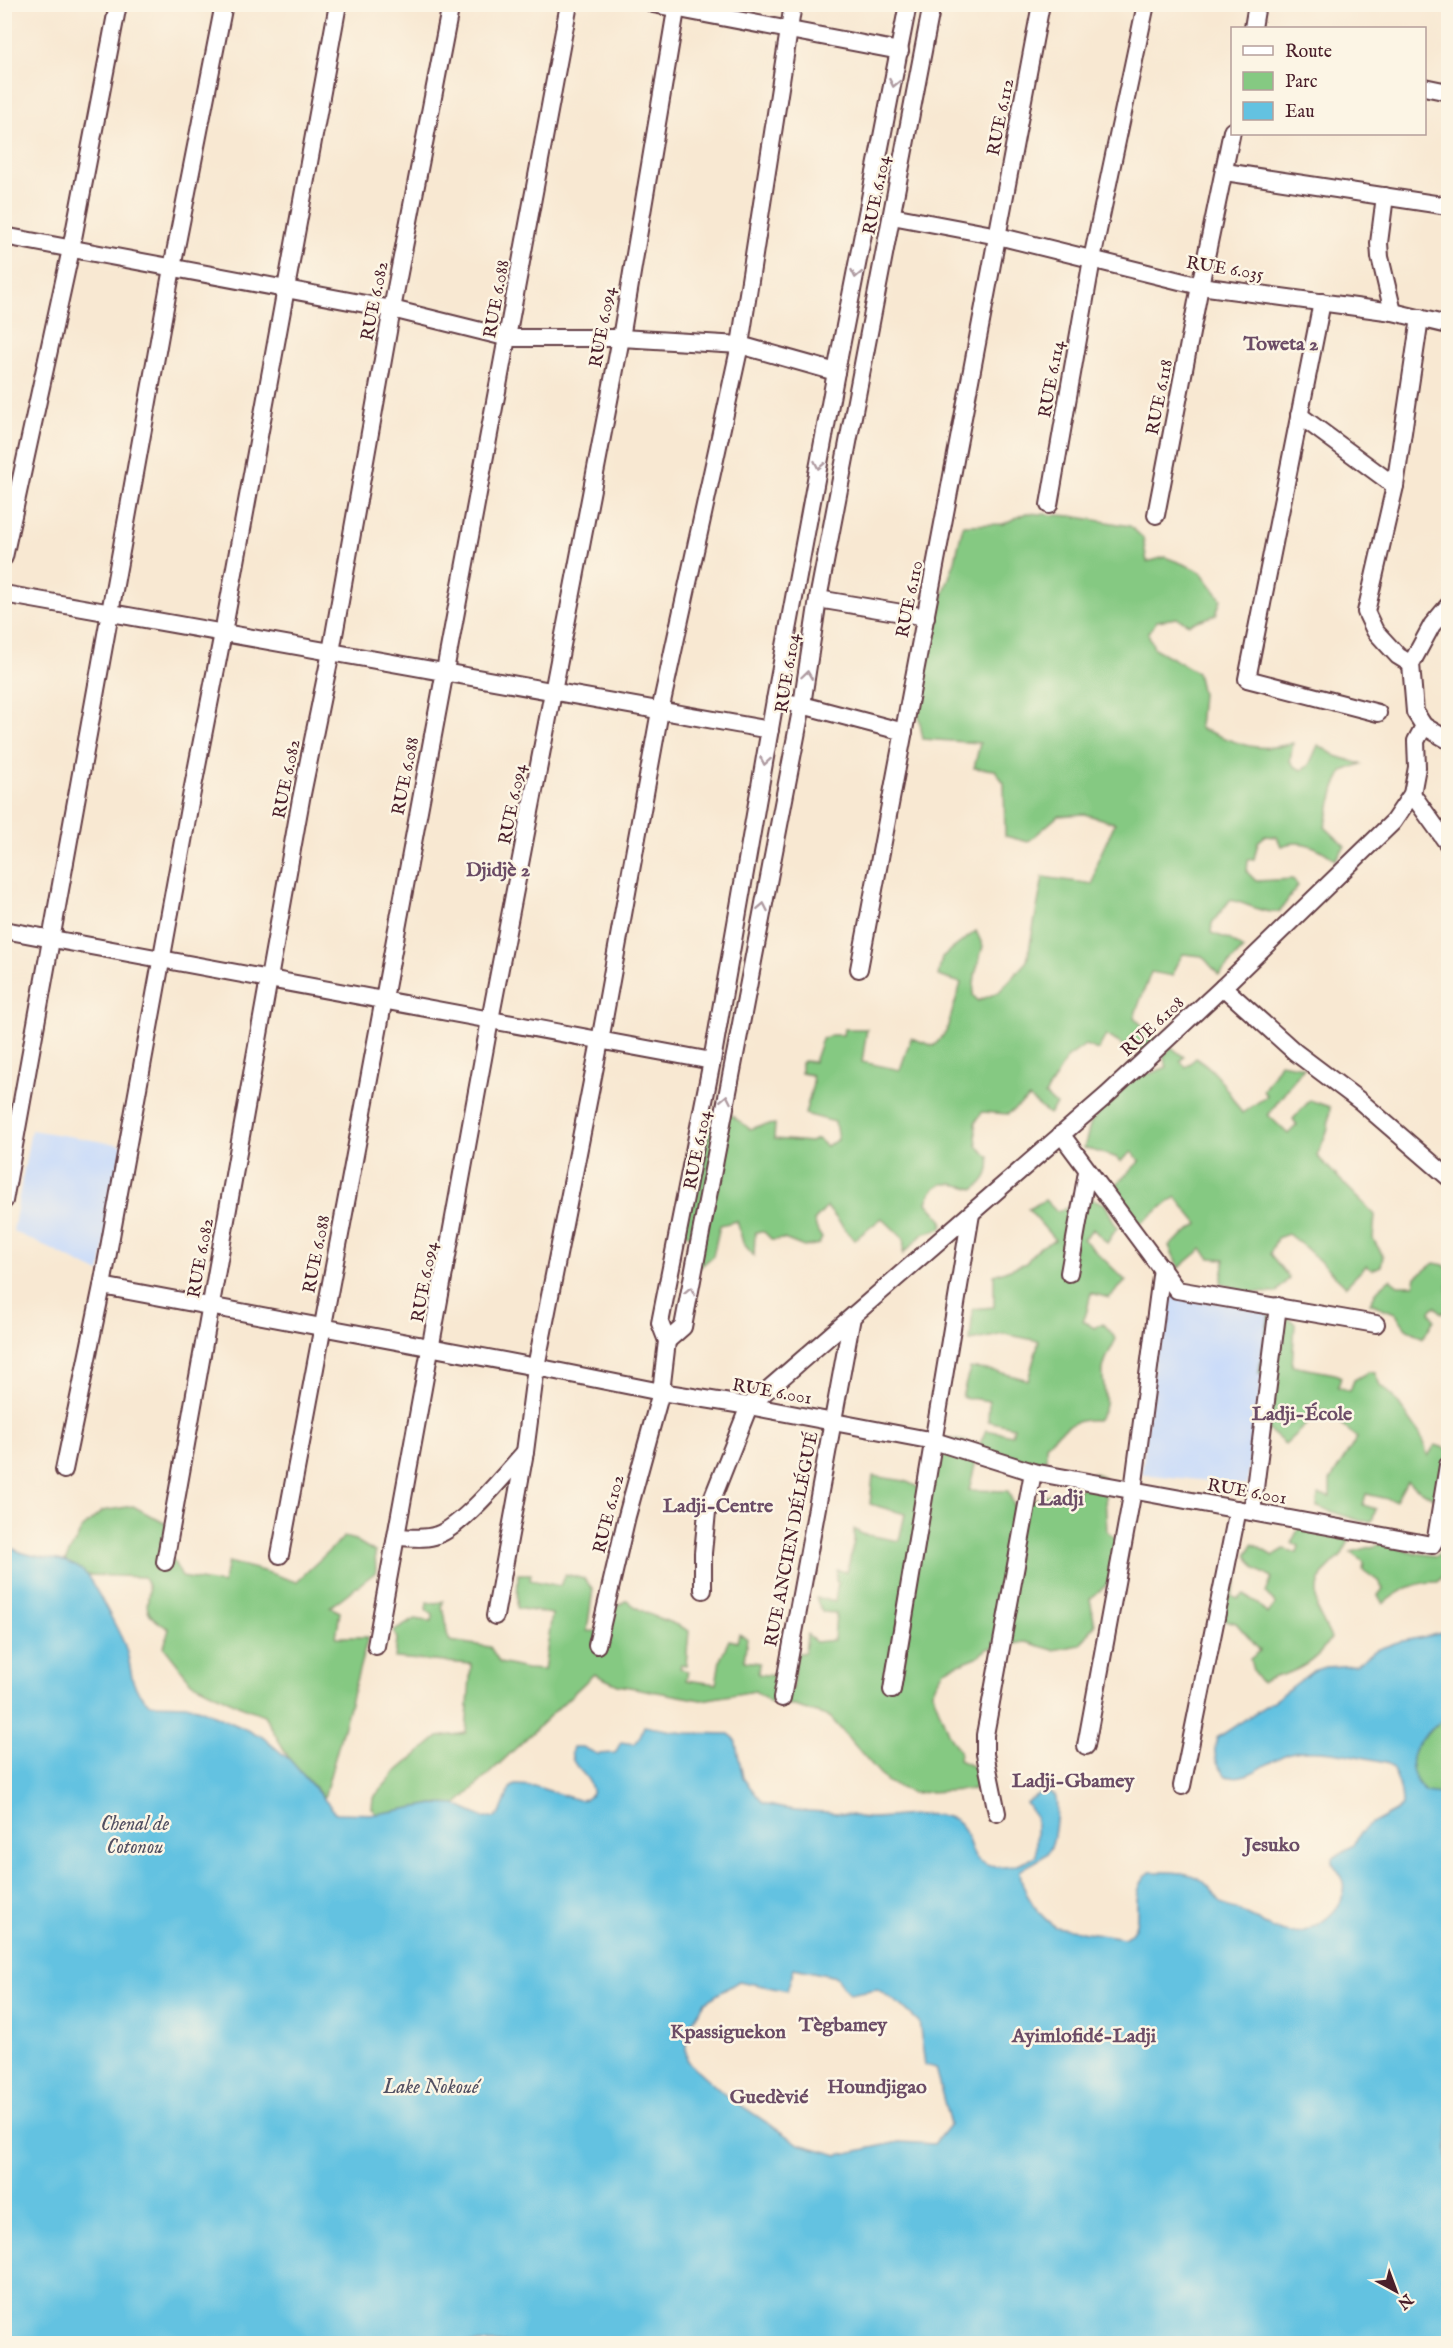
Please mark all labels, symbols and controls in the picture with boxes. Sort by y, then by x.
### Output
legend [1231,27,1426,135]
text: Route [1285,41,1332,64]
text: Parc [1285,71,1318,94]
street label: RUE 6.112 [983,77,1020,158]
one-way arrow [888,78,900,87]
text: Eau [1285,101,1315,124]
street label: RUE 6.104 [859,153,896,237]
street label: RUE 6.035 [1184,252,1266,287]
street label: RUE 6.088 [479,258,516,340]
street label: RUE 6.082 [357,260,394,343]
one-way arrow [850,269,863,279]
street label: RUE 6.094 [585,285,622,369]
district label: Toweta 2 [1243,332,1319,357]
street label: RUE 6.114 [1034,339,1071,420]
street label: RUE 6.118 [1142,358,1179,437]
one-way arrow [813,460,826,470]
street label: RUE 6.110 [892,559,929,640]
street label: RUE 6.104 [771,632,806,715]
one-way arrow [800,670,812,679]
street label: RUE 6.088 [388,735,425,817]
street label: RUE 6.082 [269,738,306,821]
one-way arrow [759,755,772,765]
street label: RUE 6.094 [494,762,533,846]
district label: Djidjè 2 [466,858,531,883]
one-way arrow [756,903,768,912]
street label: RUE 6.108 [1116,992,1190,1062]
one-way arrow [719,1094,732,1104]
street label: RUE 6.104 [680,1108,717,1192]
street label: RUE 6.088 [299,1213,336,1295]
street label: RUE 6.082 [183,1217,220,1300]
street label: RUE 6.094 [407,1240,444,1324]
one-way arrow [683,1286,696,1296]
street label: RUE 6.001 [730,1374,813,1411]
district label: Ladji-École [1252,1402,1353,1427]
street label: RUE ANCIEN DÉLÉGUÉ [758,1429,825,1649]
street label: RUE 6.102 [589,1473,630,1556]
street label: RUE 6.001 [1205,1474,1288,1511]
district label: Ladji [1038,1486,1084,1513]
district label: Ladji-Centre [663,1494,774,1519]
district label: Ladji-Gbamey [1012,1769,1135,1794]
water label: Chenal de Cotonou [101,1812,169,1860]
district label: Jesuko [1241,1833,1300,1858]
district label: Tègbamey [798,2013,888,2038]
district label: Kpassiguekon [670,2020,786,2045]
district label: Ayimlofidé-Ladji [1011,2024,1157,2049]
water label: Lake Nokoué [382,2075,482,2100]
district label: Houndjigao [827,2075,927,2100]
district label: Guedèvié [730,2085,809,2110]
north arrow [1366,2261,1426,2321]
text: N [1393,2288,1417,2313]

